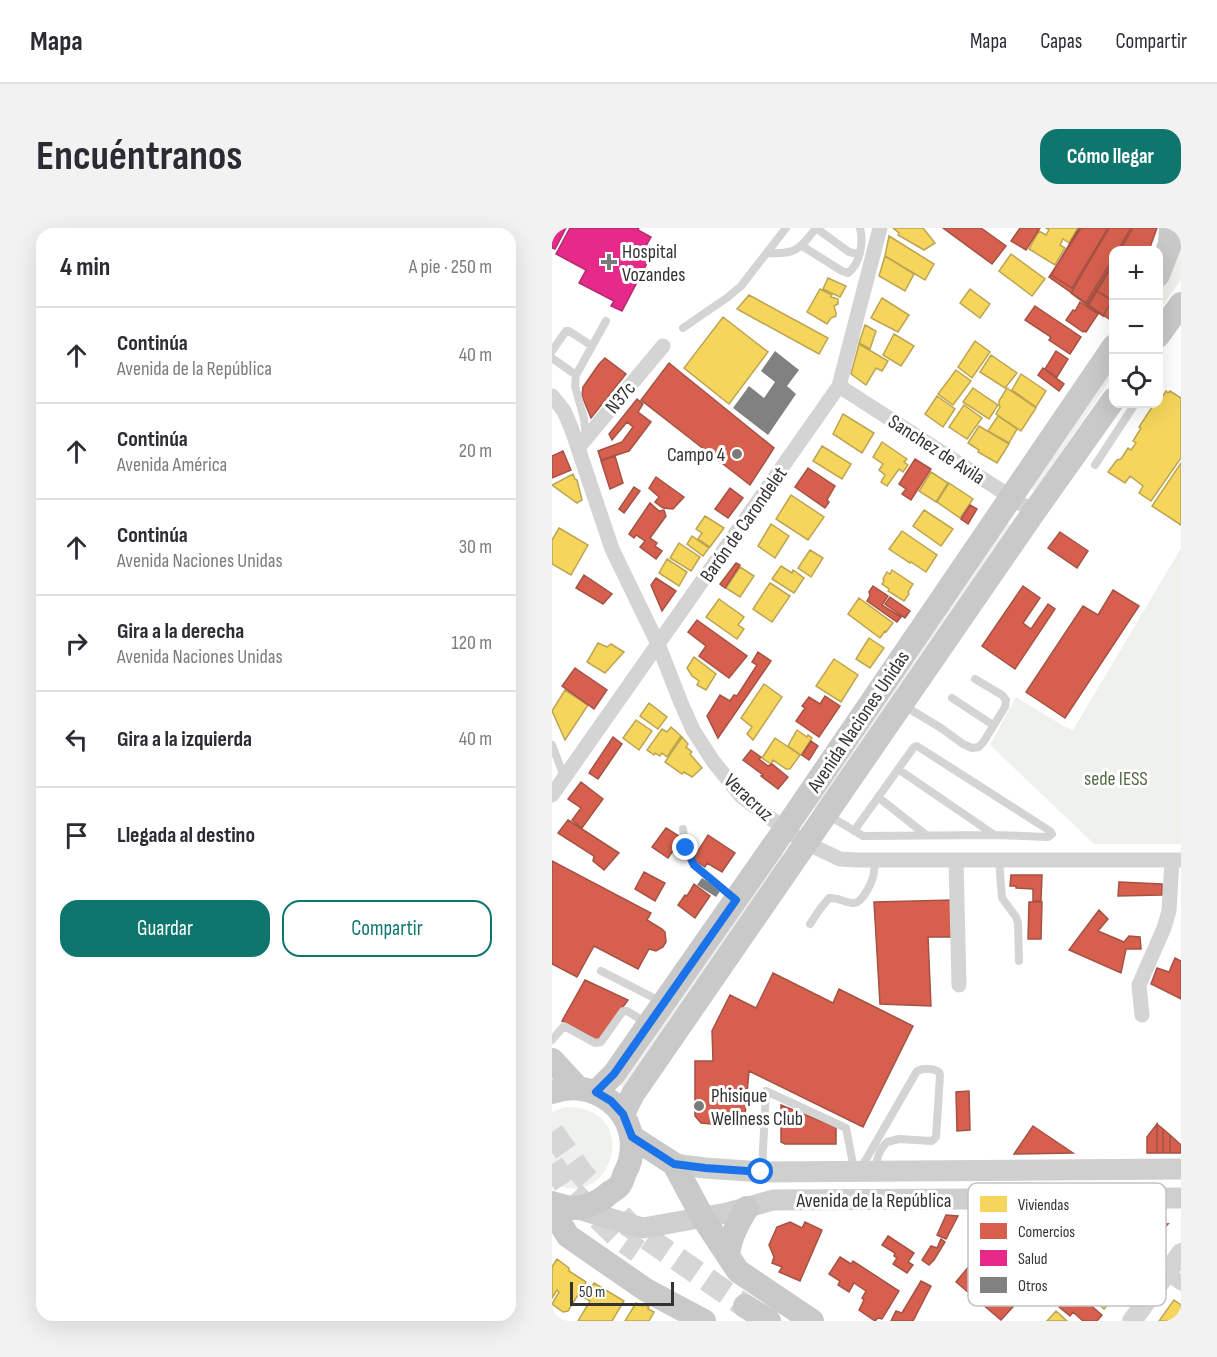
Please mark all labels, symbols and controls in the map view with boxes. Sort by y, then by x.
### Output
text: Mapa [30,25,83,58]
text: Mapa [970,29,1007,54]
text: Capas [1040,29,1082,54]
text: Compartir [1115,29,1187,54]
button: Cómo llegar [1040,129,1181,184]
text: Encuéntranos [36,131,242,182]
place label: Hospital Vozandes [622,240,686,287]
map controls [1109,246,1163,408]
button: + [1109,246,1163,300]
text: 4 min [60,252,110,283]
marker: Hospital Vozandes [600,253,618,271]
text: A pie · 250 m [409,255,492,279]
button: − [1109,300,1163,354]
text: Continúa [117,330,188,357]
icon: ahead [60,339,93,372]
text: 40 m [459,343,492,367]
button: locate [1109,354,1163,408]
text: Avenida de la República [117,357,272,381]
street label: N37c [601,377,641,419]
street label: Sanchez de Avila [884,410,989,490]
text: Continúa [117,426,188,453]
icon: ahead [60,435,93,468]
text: 20 m [459,439,492,463]
place label: Campo 4 [667,443,725,467]
marker: Campo 4 [730,447,744,461]
text: Avenida América [117,453,227,477]
street label: Barón de Carondelet [695,462,792,587]
text: Continúa [117,522,188,549]
icon: ahead [60,531,93,564]
text: 30 m [459,535,492,559]
text: Avenida Naciones Unidas [117,549,283,573]
text: Gira a la derecha [117,618,244,645]
icon: right [60,627,93,660]
text: 120 m [452,631,492,655]
text: Avenida Naciones Unidas [117,645,283,669]
street label: Avenida Naciones Unidas [802,646,915,798]
icon: left [60,723,93,756]
text: Gira a la izquierda [117,726,252,753]
text: 40 m [459,727,492,751]
park label: sede IESS [1084,767,1148,791]
street label: Veracruz [719,769,778,827]
icon: arrive [60,819,93,852]
text: Llegada al destino [117,822,255,849]
route end [672,834,698,860]
button: Guardar [60,900,270,957]
button: Compartir [282,900,492,957]
place label: Phisique Wellness Club [711,1084,803,1131]
marker: Phisique Wellness Club [692,1099,706,1113]
route start [747,1158,773,1184]
legend [968,1183,1166,1306]
street label: Avenida de la República [796,1189,951,1213]
text: Viviendas [1018,1196,1069,1215]
text: Comercios [1018,1223,1075,1242]
text: Salud [1018,1250,1047,1269]
text: Otros [1018,1277,1048,1296]
scale bar [570,1279,674,1306]
text: 50 m [579,1283,605,1302]

